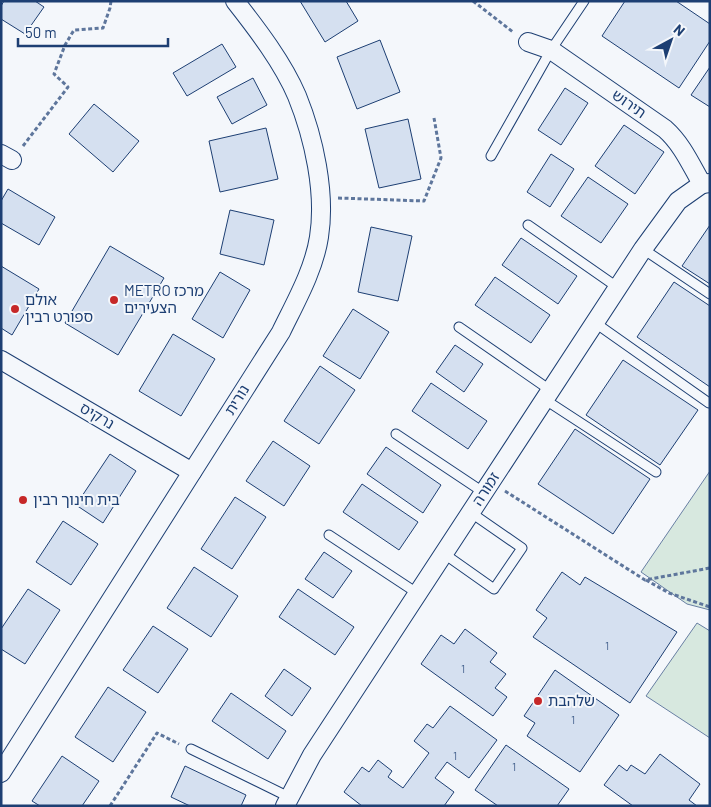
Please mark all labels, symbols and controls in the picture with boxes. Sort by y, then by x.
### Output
scale bar [18,15,168,47]
north arrow [646,15,696,65]
text: N [671,20,689,39]
text: 50 m [25,23,57,41]
street label: תירוש [609,85,650,121]
place label: METRO מרכז הצעירים [124,281,204,316]
place label: אולם ספורט רבין [25,290,93,325]
marker: METRO מרכז הצעירים [108,294,120,306]
marker: אולם ספורט רבין [9,303,21,315]
street label: נורית [220,381,252,418]
street label: נרקיס [77,398,118,432]
street label: זמורה [468,468,503,509]
place label: בית חינוך רבין [33,490,120,508]
marker: בית חינוך רבין [17,494,29,506]
house number: 1 [605,638,609,652]
house number: 1 [461,661,465,675]
place label: שלהבת [548,691,595,709]
marker: שלהבת [532,695,544,707]
house number: 1 [571,712,575,726]
house number: 1 [453,748,457,762]
house number: 1 [512,759,516,773]

